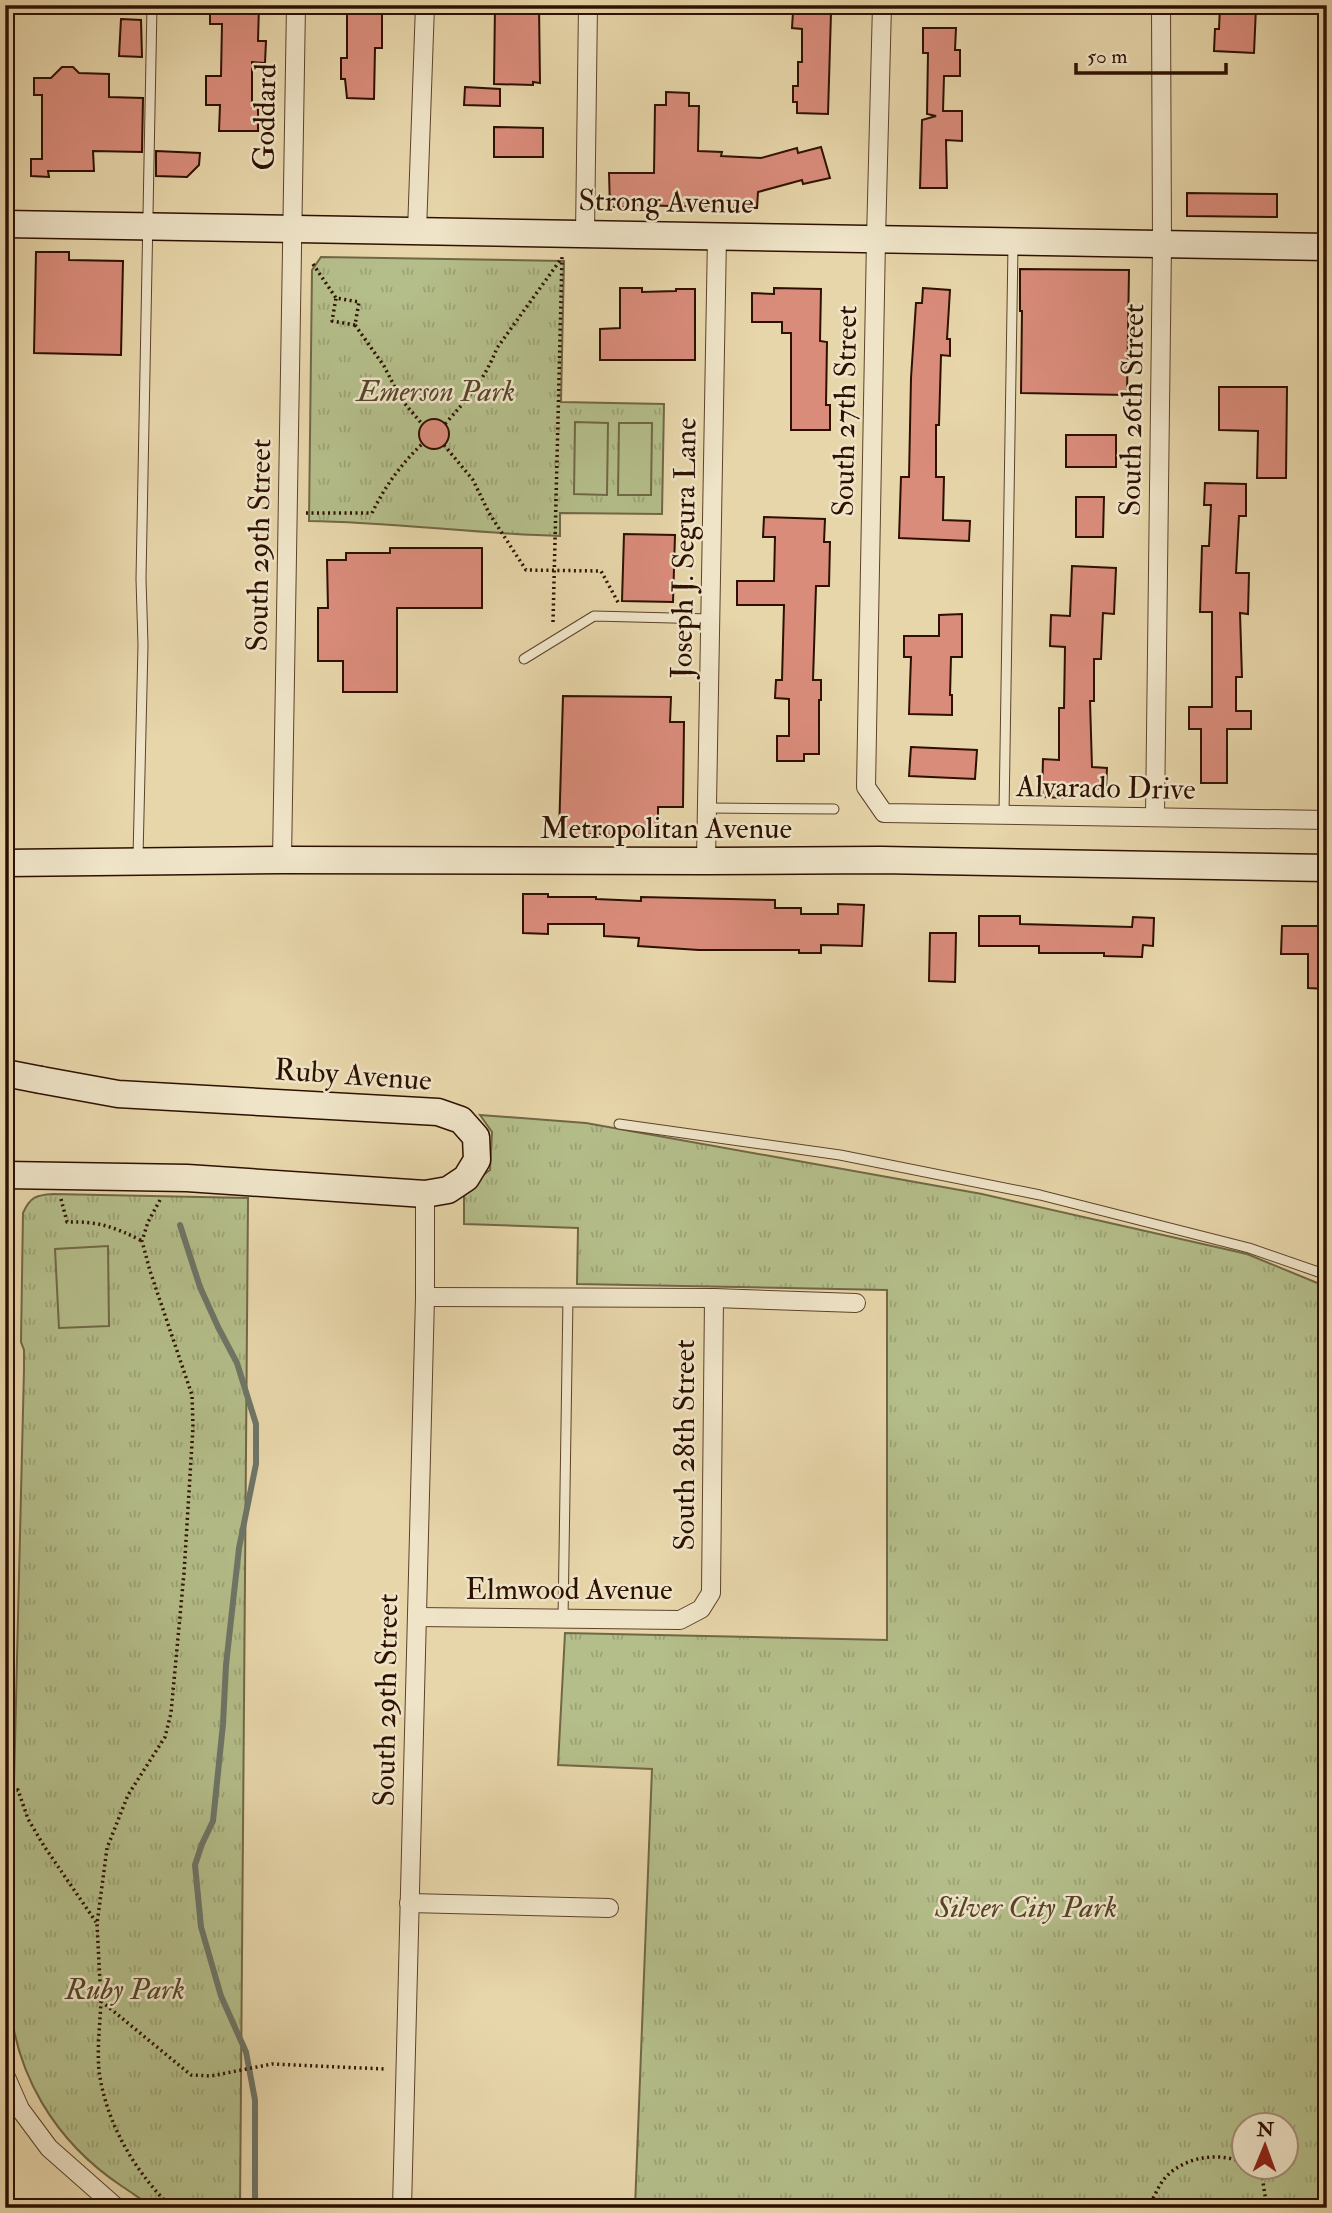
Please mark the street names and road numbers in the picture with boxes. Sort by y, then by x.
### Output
street label: Goddard [246,63,284,171]
street label: Strong Avenue [578,182,754,222]
street label: South 26th Street [1112,303,1152,517]
street label: South 27th Street [825,305,865,517]
street label: Joseph J. Segura Lane [663,417,705,680]
street label: South 29th Street [239,438,279,652]
street label: Alvarado Drive [1015,768,1196,808]
street label: Metropolitan Avenue [540,810,792,847]
street label: Ruby Avenue [273,1051,433,1099]
street label: South 28th Street [666,1339,703,1551]
street label: Elmwood Avenue [465,1571,673,1608]
street label: South 29th Street [366,1593,406,1807]

